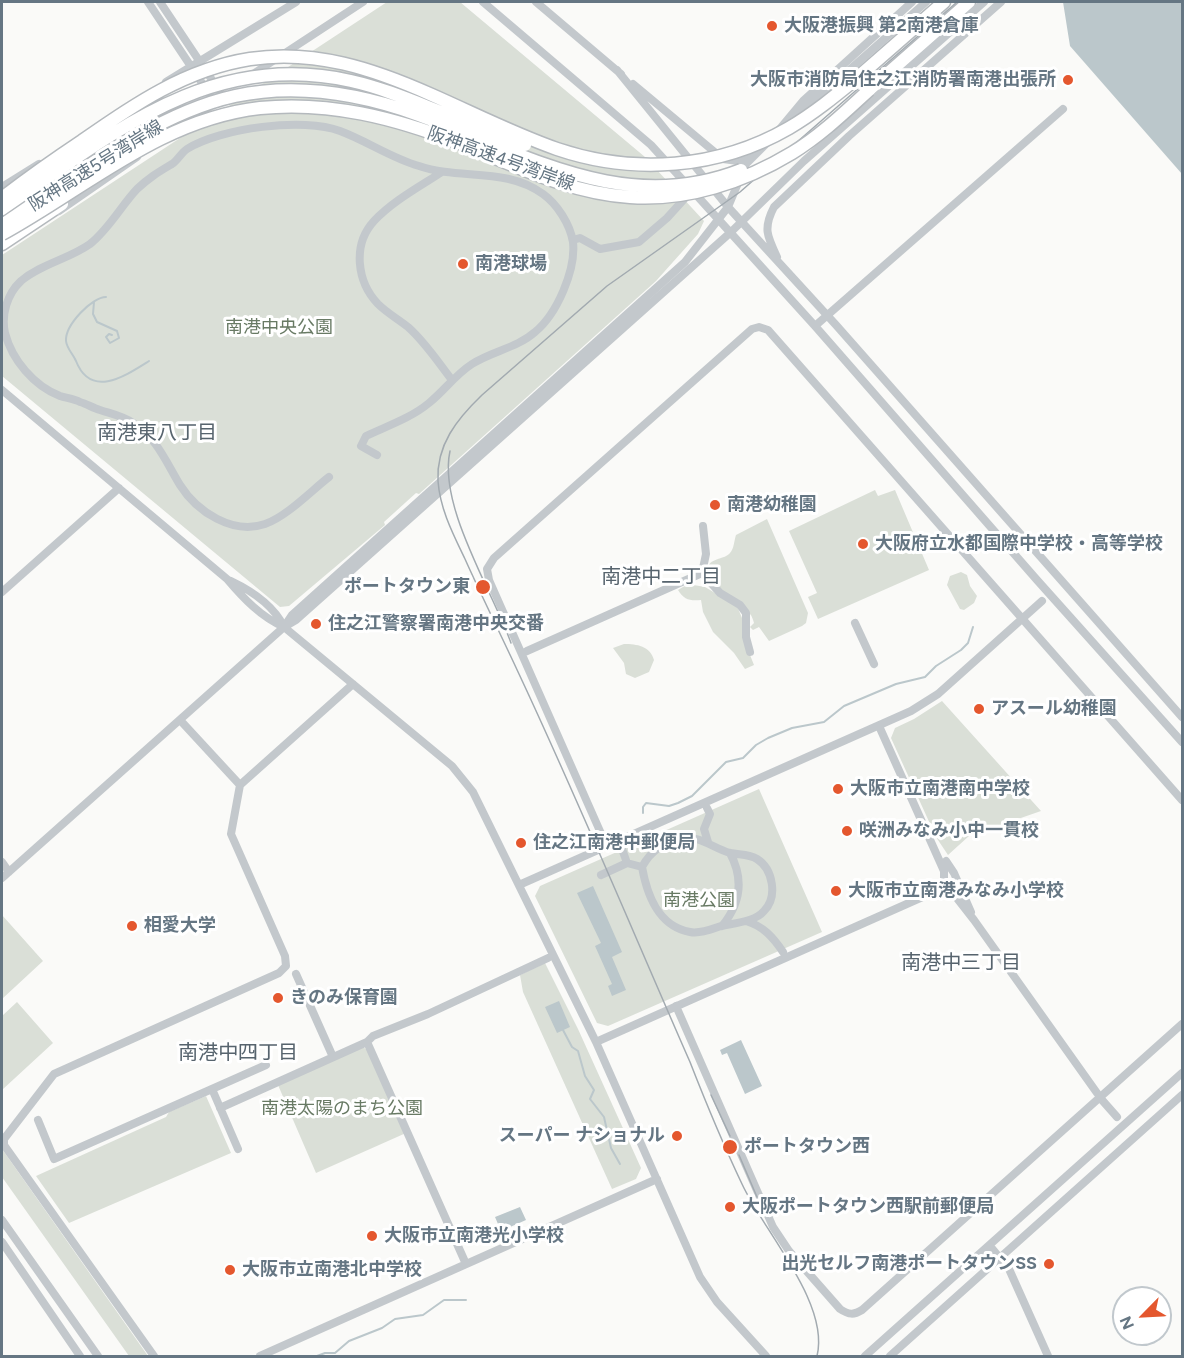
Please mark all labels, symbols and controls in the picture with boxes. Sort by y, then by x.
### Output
place label: 大阪港振興 第2南港倉庫 [784,15,979,37]
marker: 大阪港振興 第2南港倉庫 [765,19,779,33]
place label: 大阪市消防局住之江消防署南港出張所 [750,69,1056,91]
marker: 大阪市消防局住之江消防署南港出張所 [1061,73,1075,87]
street label: 阪神高速5号湾岸線 [25,116,167,216]
street label: 阪神高速4号湾岸線 [424,122,578,196]
place label: 南港球場 [475,253,547,275]
marker: 南港球場 [456,257,470,271]
park label: 南港中央公園 [225,317,333,339]
district label: 南港東八丁目 [97,421,217,445]
place label: 南港幼稚園 [727,494,817,516]
marker: 南港幼稚園 [708,498,722,512]
place label: 大阪府立水都国際中学校・高等学校 [875,533,1163,555]
marker: 大阪府立水都国際中学校・高等学校 [856,537,870,551]
district label: 南港中二丁目 [601,565,721,589]
place label: ポートタウン東 [344,576,470,598]
marker: ポートタウン東 [474,578,492,596]
place label: 住之江警察署南港中央交番 [328,613,544,635]
marker: 住之江警察署南港中央交番 [309,617,323,631]
place label: アスール幼稚園 [991,698,1117,720]
marker: アスール幼稚園 [972,702,986,716]
place label: 大阪市立南港南中学校 [850,778,1030,800]
marker: 大阪市立南港南中学校 [831,782,845,796]
place label: 咲洲みなみ小中一貫校 [859,820,1039,842]
marker: 咲洲みなみ小中一貫校 [840,824,854,838]
place label: 住之江南港中郵便局 [533,832,695,854]
marker: 住之江南港中郵便局 [514,836,528,850]
place label: 大阪市立南港みなみ小学校 [848,880,1064,902]
marker: 大阪市立南港みなみ小学校 [829,884,843,898]
park label: 南港公園 [663,890,735,912]
place label: 相愛大学 [144,915,216,937]
marker: 相愛大学 [125,919,139,933]
district label: 南港中三丁目 [901,951,1021,975]
place label: きのみ保育園 [290,987,398,1009]
marker: きのみ保育園 [271,991,285,1005]
district label: 南港中四丁目 [178,1041,298,1065]
park label: 南港太陽のまち公園 [261,1098,423,1120]
place label: スーパー ナショナル [499,1125,665,1147]
marker: スーパー ナショナル [670,1129,684,1143]
place label: ポートタウン西 [744,1136,870,1158]
marker: ポートタウン西 [721,1138,739,1156]
place label: 大阪ポートタウン西駅前郵便局 [742,1196,994,1218]
marker: 大阪ポートタウン西駅前郵便局 [723,1200,737,1214]
place label: 大阪市立南港光小学校 [384,1225,564,1247]
marker: 大阪市立南港光小学校 [365,1229,379,1243]
place label: 出光セルフ南港ポートタウンSS [781,1253,1037,1275]
marker: 出光セルフ南港ポートタウンSS [1042,1257,1056,1271]
place label: 大阪市立南港北中学校 [242,1259,422,1281]
marker: 大阪市立南港北中学校 [223,1263,237,1277]
north arrow [1112,1286,1172,1346]
text: N [1116,1313,1138,1332]

